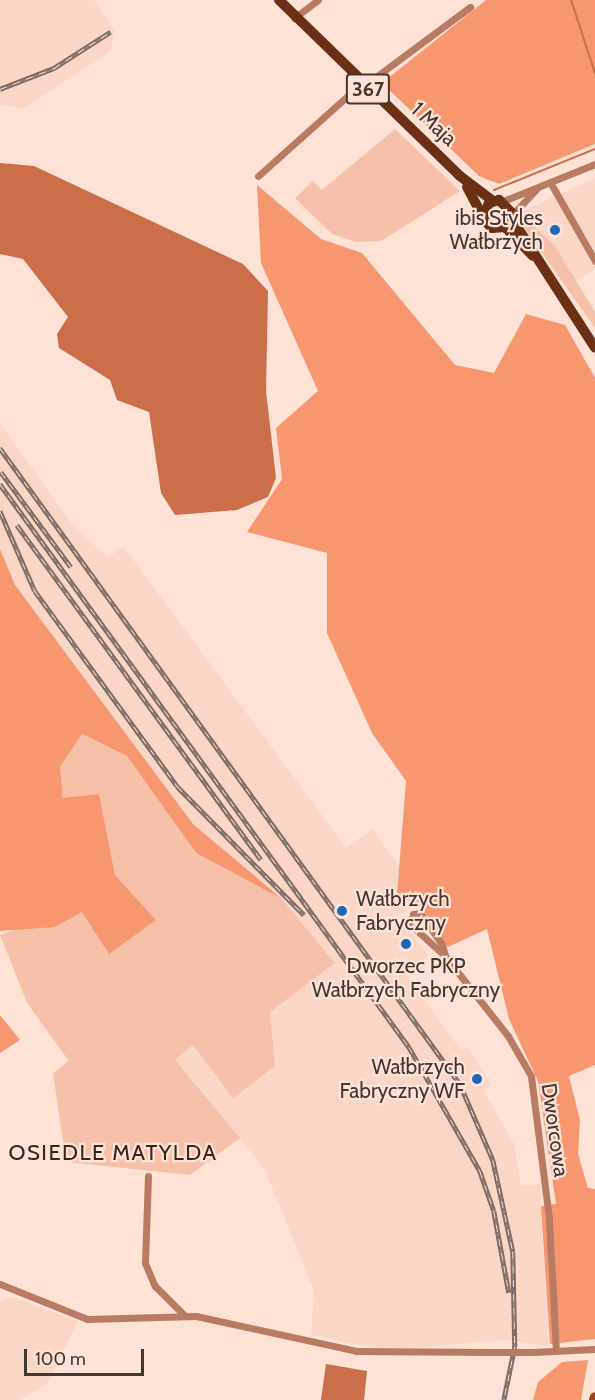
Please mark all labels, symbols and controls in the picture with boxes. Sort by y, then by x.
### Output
road number: 367 [346,72,391,106]
street label: 1 Maja [406,97,462,151]
place label: ibis Styles Wałbrzych [449,205,543,255]
marker: ibis Styles Wałbrzych [548,223,562,237]
place label: Wałbrzych Fabryczny [356,886,450,936]
marker: Wałbrzych Fabryczny [333,902,351,920]
marker: Dworzec PKP Wałbrzych Fabryczny [399,937,413,951]
place label: Dworzec PKP Wałbrzych Fabryczny [312,953,500,1003]
place label: Wałbrzych Fabryczny WF [339,1054,465,1104]
marker: Wałbrzych Fabryczny WF [470,1072,484,1086]
street label: Dworcowa [536,1082,574,1178]
district label: OSIEDLE MATYLDA [9,1140,217,1166]
scale bar [27,1337,147,1375]
text: 100 m [35,1348,86,1370]

